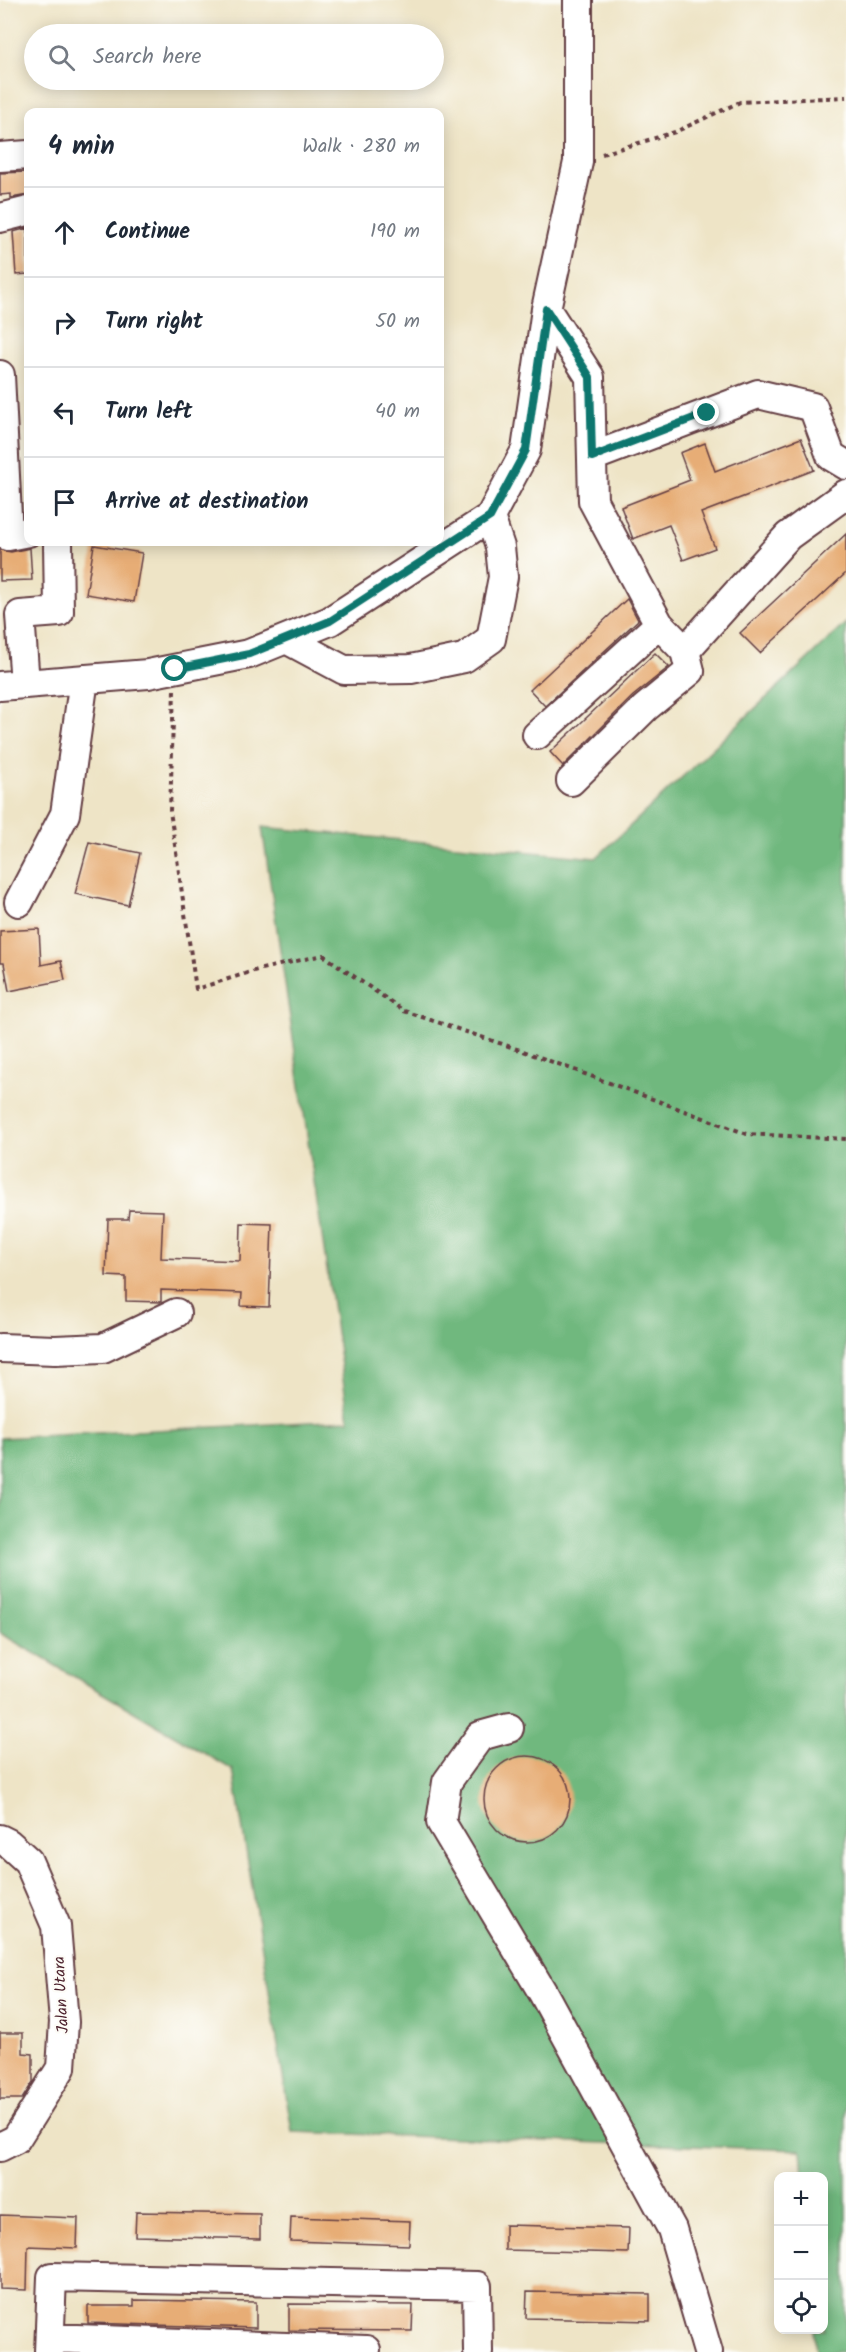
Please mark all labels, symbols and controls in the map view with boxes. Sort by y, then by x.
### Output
search box [24,24,444,90]
text: Search here [93,40,201,75]
icon: search [45,41,78,74]
text: 4 min [48,126,115,168]
text: Walk · 280 m [302,131,420,163]
text: Continue [105,215,190,250]
icon: ahead [48,216,81,249]
text: 190 m [370,216,420,248]
text: Turn right [105,305,203,340]
icon: right [48,306,81,339]
text: 50 m [375,306,420,338]
text: Turn left [105,395,192,430]
icon: left [48,396,81,429]
text: 40 m [375,396,420,428]
route end [693,399,719,425]
text: Arrive at destination [105,485,308,520]
icon: arrive [48,486,81,519]
route start [161,655,187,681]
street label: Jalan Utara [47,1956,76,2034]
map controls [774,2172,828,2334]
button: + [774,2172,828,2226]
button: − [774,2226,828,2280]
button: locate [774,2280,828,2334]

